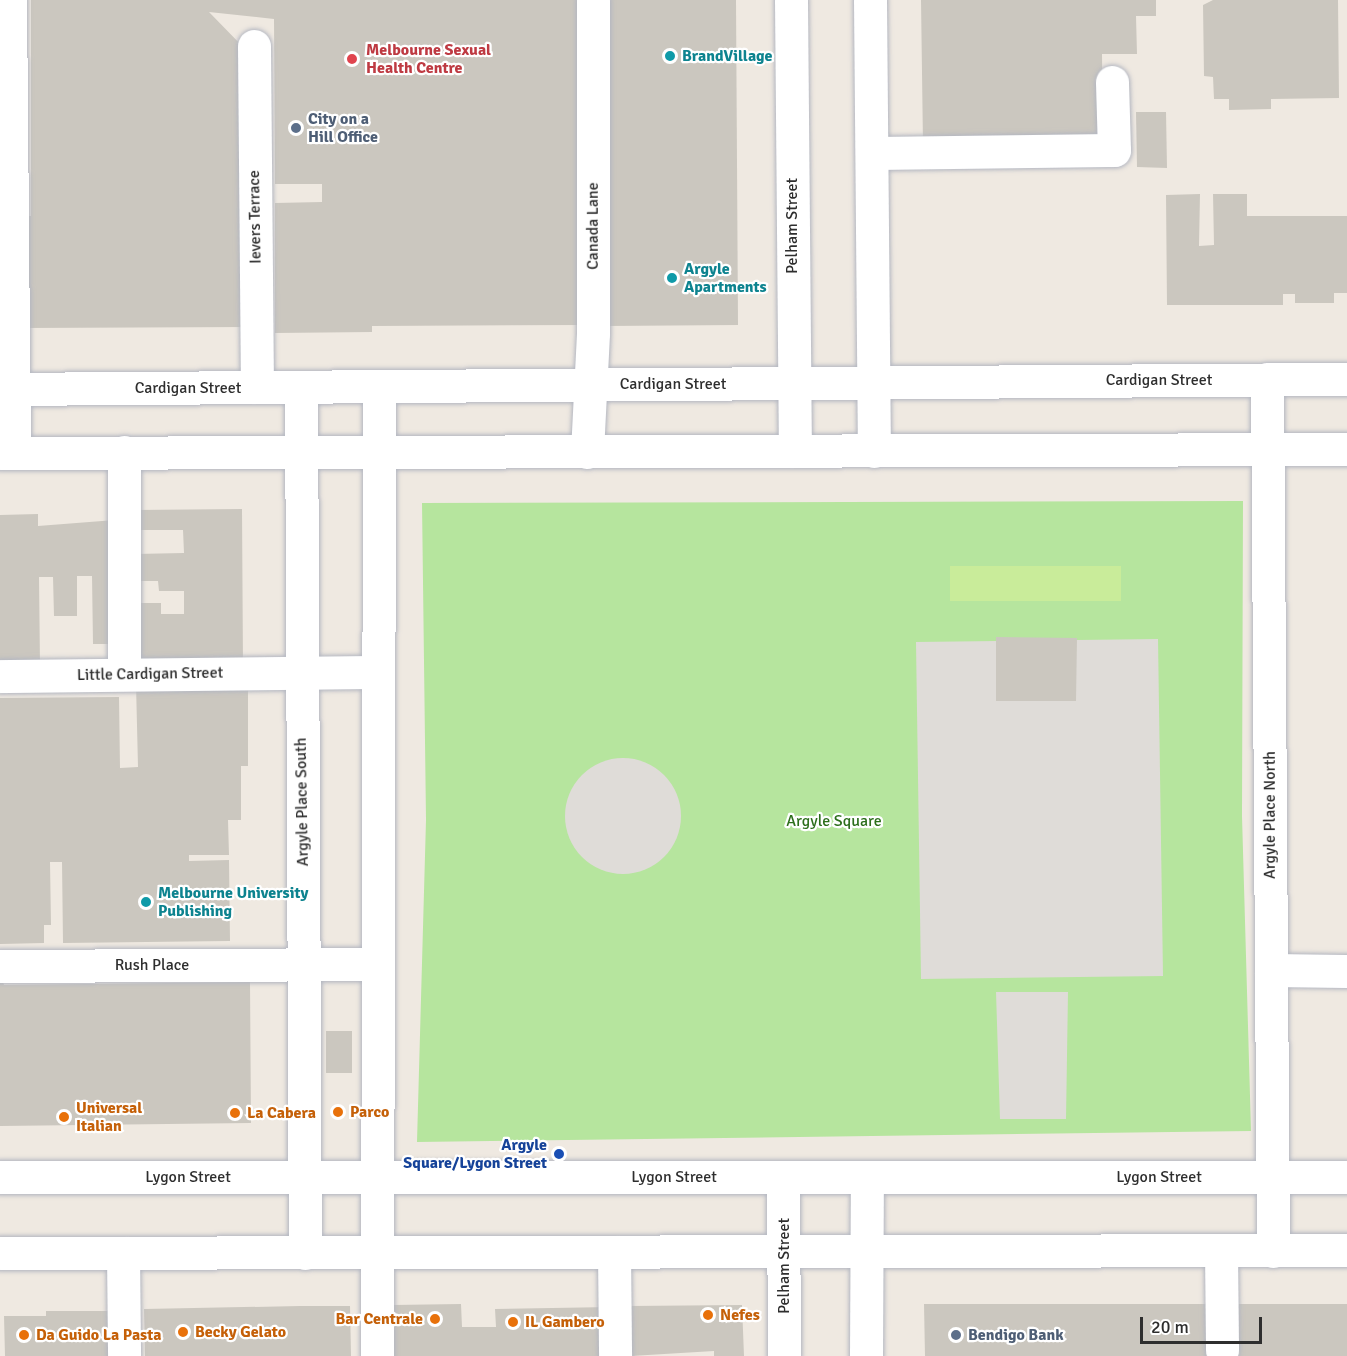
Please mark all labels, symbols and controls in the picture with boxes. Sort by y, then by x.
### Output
place label: Melbourne Sexual Health Centre [366,40,491,78]
place label: BrandVillage [682,46,773,66]
marker: BrandVillage [663,49,677,63]
marker: Melbourne Sexual Health Centre [343,50,361,68]
place label: City on a Hill Office [308,109,378,147]
marker: City on a Hill Office [289,121,303,135]
street label: Ievers Terrace [245,170,265,264]
street label: Pelham Street [782,178,802,274]
street label: Canada Lane [583,182,603,270]
place label: Argyle Apartments [684,259,767,297]
marker: Argyle Apartments [665,271,679,285]
street label: Cardigan Street [1106,370,1212,390]
street label: Cardigan Street [620,374,726,394]
street label: Cardigan Street [135,378,241,398]
street label: Little Cardigan Street [77,663,223,685]
street label: Argyle Place South [291,738,313,866]
street label: Argyle Place North [1260,751,1280,879]
park label: Argyle Square [786,811,882,831]
place label: Melbourne University Publishing [158,883,309,921]
marker: Melbourne University Publishing [139,895,153,909]
street label: Rush Place [115,955,189,975]
place label: Universal Italian [76,1098,142,1136]
place label: Parco [350,1102,389,1122]
place label: La Cabera [247,1103,316,1123]
marker: Parco [331,1105,345,1119]
marker: La Cabera [228,1106,242,1120]
marker: Universal Italian [57,1110,71,1124]
place label: Argyle Square/Lygon Street [403,1135,547,1173]
marker: Argyle Square/Lygon Street [552,1147,566,1161]
street label: Lygon Street [145,1167,231,1187]
street label: Lygon Street [631,1167,717,1187]
street label: Lygon Street [1116,1167,1202,1187]
street label: Pelham Street [774,1218,794,1314]
place label: Nefes [720,1305,760,1325]
scale bar [1143,1305,1264,1343]
marker: Nefes [701,1308,715,1322]
place label: Bar Centrale [336,1309,423,1329]
marker: Bar Centrale [428,1312,442,1326]
place label: IL Gambero [525,1312,605,1332]
marker: IL Gambero [506,1315,520,1329]
text: 20 m [1151,1316,1189,1338]
place label: Becky Gelato [195,1322,286,1342]
place label: Da Guido La Pasta [36,1325,161,1345]
marker: Becky Gelato [176,1325,190,1339]
place label: Bendigo Bank [968,1325,1064,1345]
marker: Da Guido La Pasta [17,1328,31,1342]
marker: Bendigo Bank [949,1328,963,1342]

